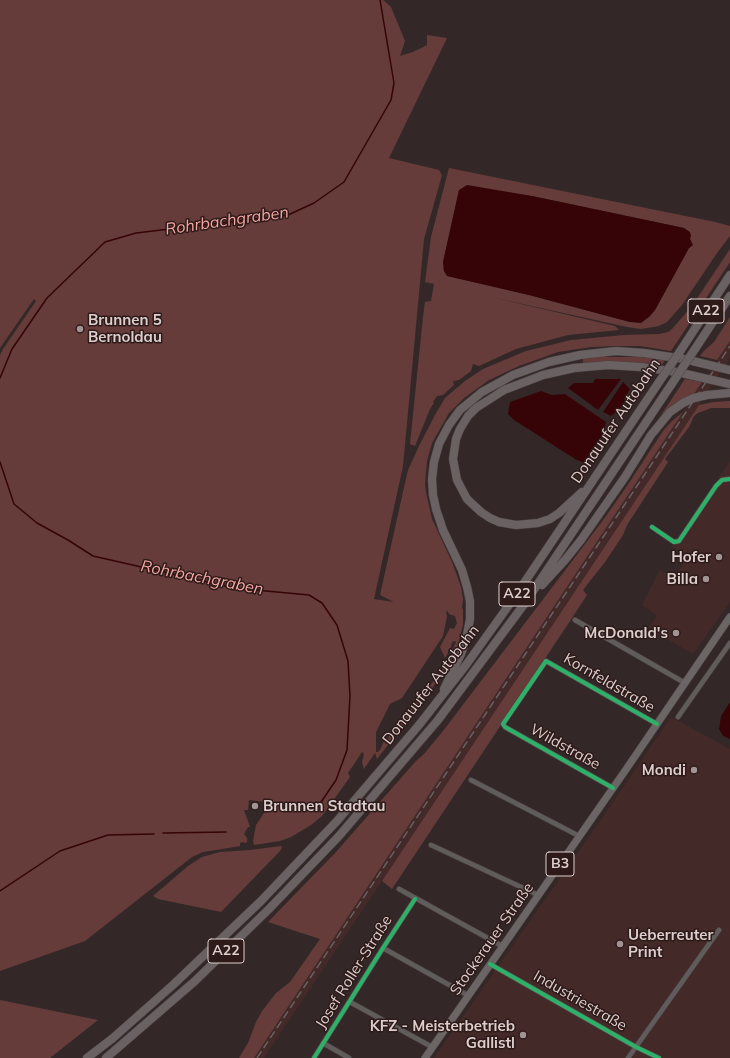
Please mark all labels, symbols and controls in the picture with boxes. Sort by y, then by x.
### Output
water label: Rohrbachgraben [164,203,290,239]
road number: A22 [688,299,724,323]
place label: Brunnen 5 Bernoldau [88,311,162,346]
marker: Brunnen 5 Bernoldau [75,324,85,334]
street label: Donauufer Autobahn [568,355,664,487]
place label: Hofer [671,548,711,566]
marker: Hofer [714,552,724,562]
water label: Rohrbachgraben [139,557,265,599]
place label: Billa [667,570,698,588]
marker: Billa [701,574,711,584]
road number: A22 [499,582,535,606]
street label: Donauufer Autobahn [379,622,483,748]
place label: McDonald's [584,624,668,642]
marker: McDonald's [671,628,681,638]
street label: Kornfeldstraße [560,650,658,716]
street label: Wildstraße [527,720,603,774]
place label: Mondi [642,761,686,779]
marker: Mondi [689,765,699,775]
place label: Brunnen Stadtau [263,797,385,815]
marker: Brunnen Stadtau [250,801,260,811]
road number: B3 [546,852,574,876]
street label: Stockerauer Straße [446,879,538,999]
street label: Josef Roller-Straße [312,912,396,1032]
place label: Ueberreuter Print [628,926,713,961]
road number: A22 [208,939,244,963]
marker: Ueberreuter Print [615,939,625,949]
street label: Industriestraße [530,967,630,1035]
place label: KFZ - Meisterbetrieb Gallistl [370,1017,515,1052]
marker: KFZ - Meisterbetrieb Gallistl [518,1030,528,1040]

